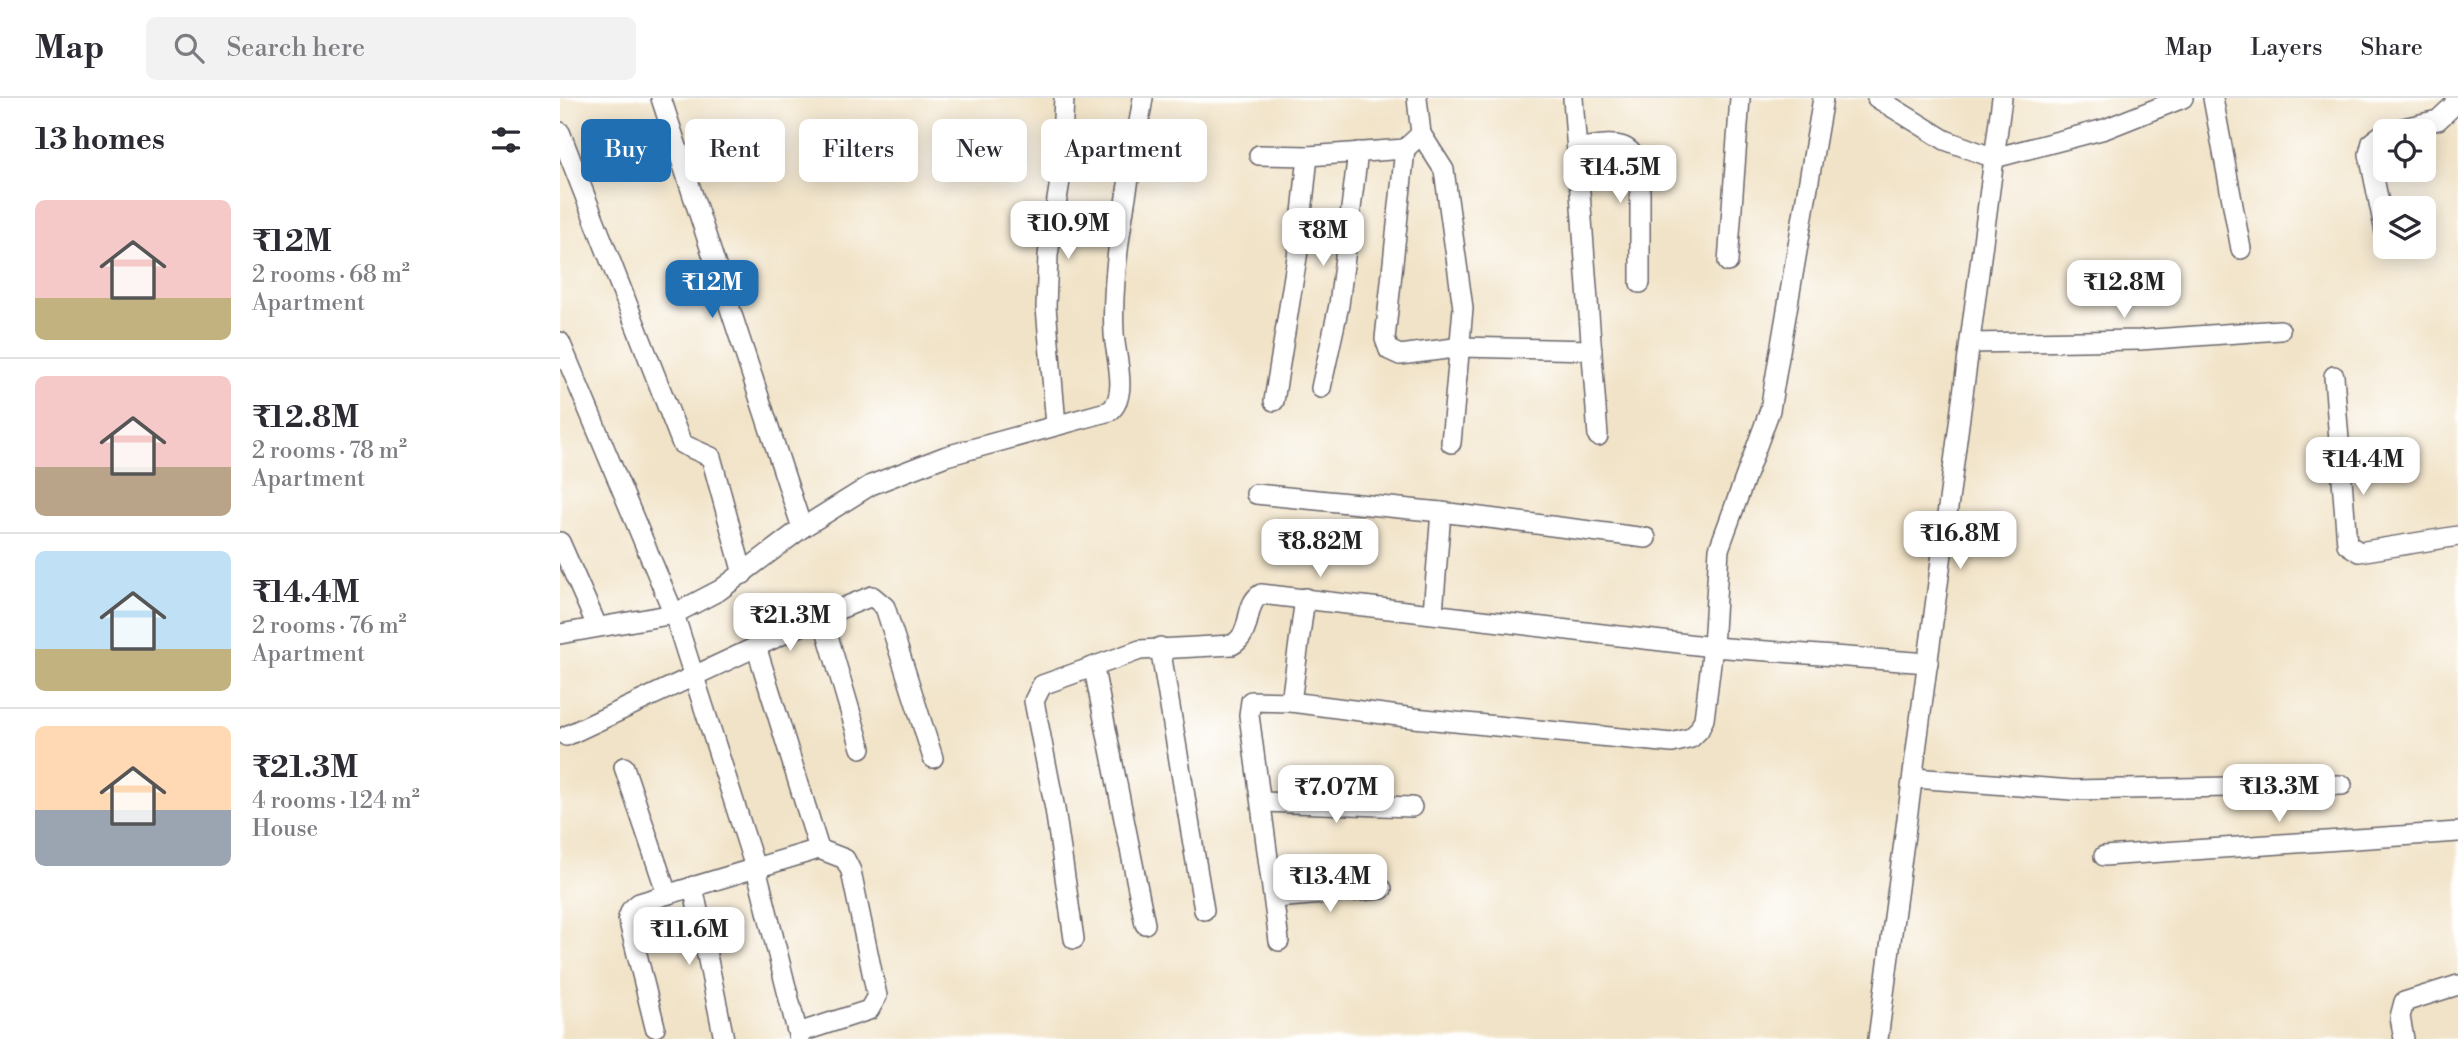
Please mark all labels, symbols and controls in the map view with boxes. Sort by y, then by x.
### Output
search box [146,17,636,80]
text: Map [35,28,104,69]
icon: search [170,29,208,67]
text: Search here [226,32,365,64]
text: Map [2165,33,2212,63]
text: Layers [2250,33,2322,63]
text: Share [2360,33,2423,63]
chip: Buy [581,119,671,182]
chip: Rent [685,119,785,182]
chip: Filters [799,119,918,182]
chip: New [932,119,1027,182]
chip: Apartment [1041,119,1207,182]
map controls [2373,119,2436,259]
button: locate [2373,119,2436,182]
text: 13 homes [35,121,165,159]
icon: filters [487,121,525,159]
pin: ₹14.5M [1563,146,1677,205]
text: ₹14.5M [1579,154,1661,182]
button: layers [2373,196,2436,259]
pin: ₹10.9M [1011,202,1125,261]
pin: ₹8M [1289,208,1357,268]
text: ₹10.9M [1026,210,1110,238]
text: ₹8M [1298,217,1348,245]
text: ₹12M [252,223,332,261]
icon: home [91,228,175,312]
pin: ₹12M [671,260,753,320]
pin: ₹12.8M [2067,260,2181,320]
text: 2 rooms · 68 m² [252,261,410,289]
text: ₹12M [681,269,743,297]
text: ₹12.8M [2083,269,2165,297]
text: Apartment [252,289,365,317]
text: ₹12.8M [252,399,359,437]
icon: home [91,404,175,488]
text: 2 rooms · 78 m² [252,437,407,465]
pin: ₹14.4M [2306,438,2420,497]
text: ₹14.4M [2322,446,2404,474]
text: Apartment [252,465,365,493]
pin: ₹16.8M [1903,512,2017,571]
pin: ₹8.82M [1263,519,1377,579]
text: ₹16.8M [1920,520,2000,548]
text: ₹8.82M [1277,528,1363,556]
text: ₹14.4M [252,574,359,612]
icon: home [91,579,175,663]
pin: ₹21.3M [733,594,847,653]
text: ₹21.3M [749,602,831,630]
text: 2 rooms · 76 m² [252,612,407,640]
text: Apartment [252,640,365,668]
text: ₹21.3M [252,749,358,787]
icon: home [91,754,175,838]
pin: ₹13.3M [2222,764,2336,824]
pin: ₹7.07M [1279,766,1393,825]
text: ₹13.3M [2239,773,2319,801]
text: ₹7.07M [1294,774,1378,802]
text: 4 rooms · 124 m² [252,787,420,815]
text: House [252,815,318,843]
pin: ₹13.4M [1273,854,1387,914]
text: ₹13.4M [1289,863,1371,891]
pin: ₹11.6M [632,908,746,967]
text: ₹11.6M [649,916,729,944]

